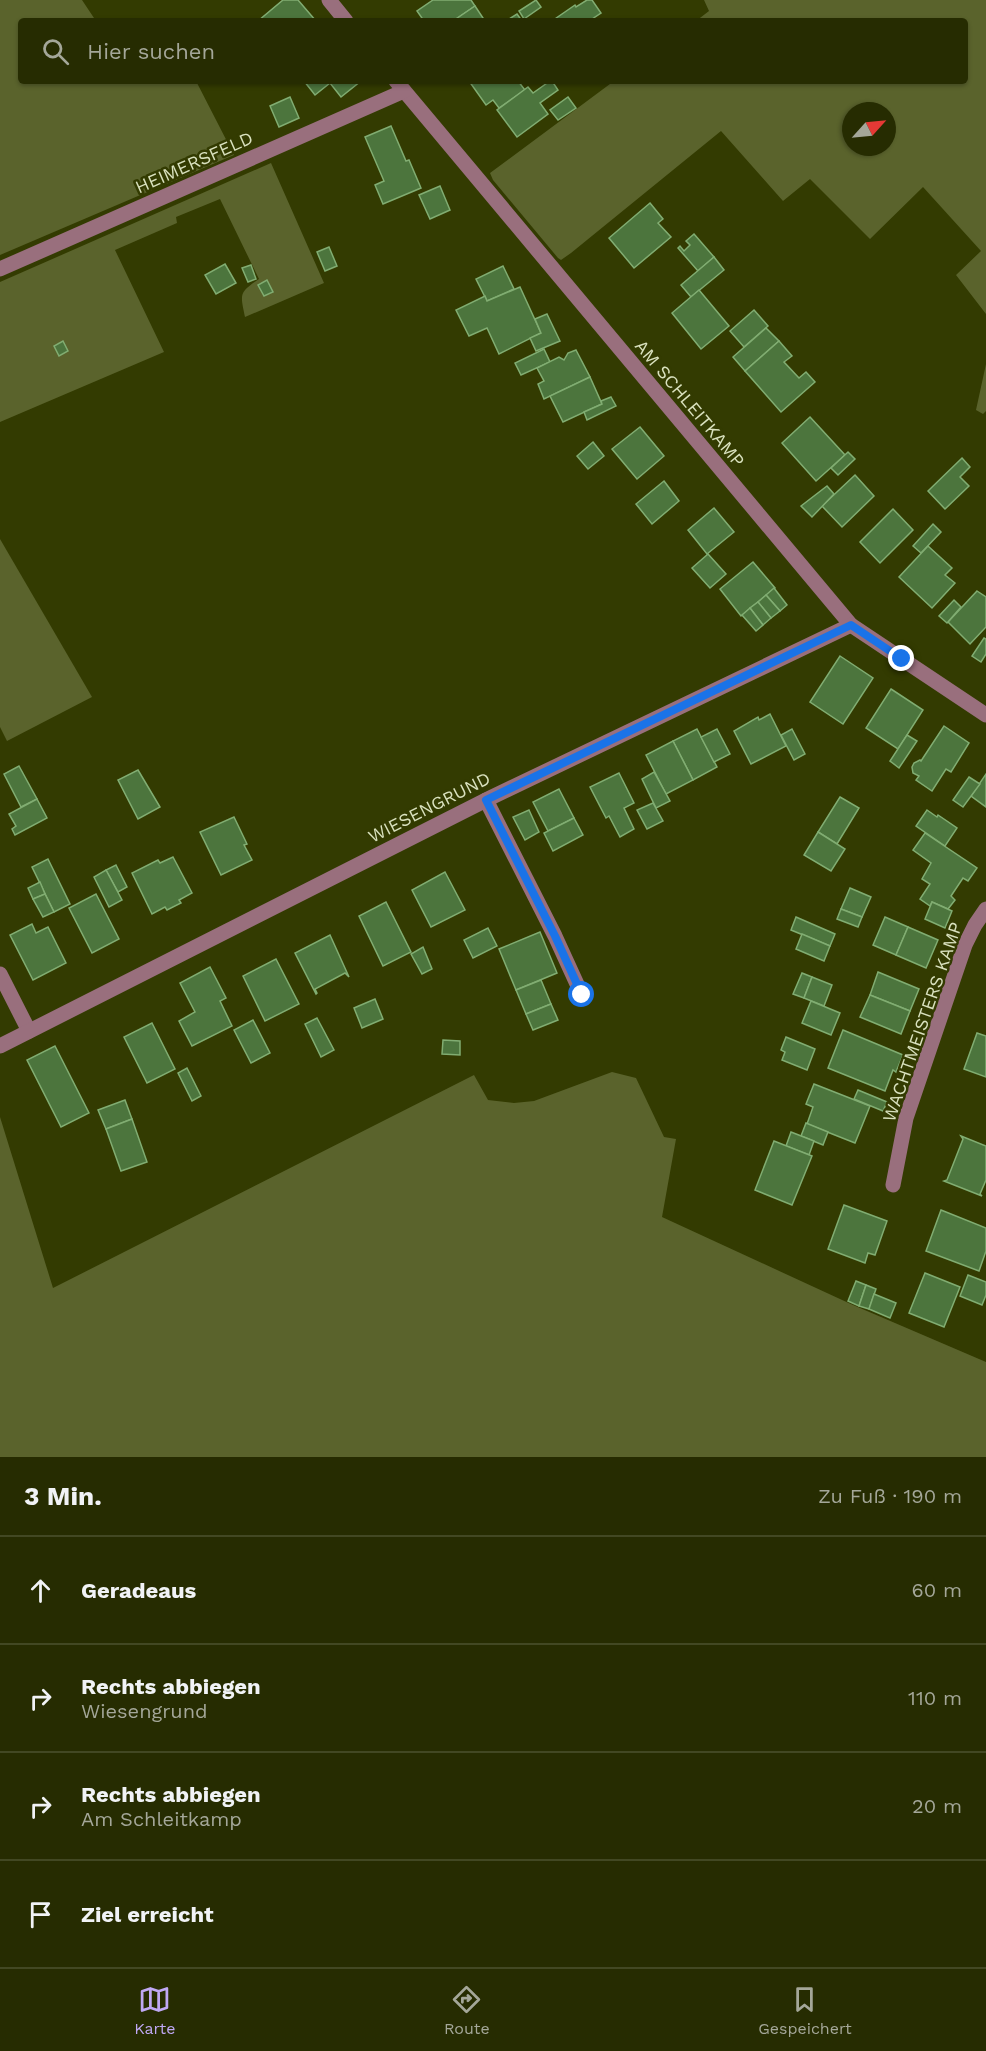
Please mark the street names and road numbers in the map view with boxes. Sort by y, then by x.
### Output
street label: HEIMERSFELD [132,127,256,197]
street label: AM SCHLEITKAMP [631,335,749,471]
street label: WIESENGRUND [364,767,494,847]
street label: WACHTMEISTERS KAMP [878,919,966,1125]

